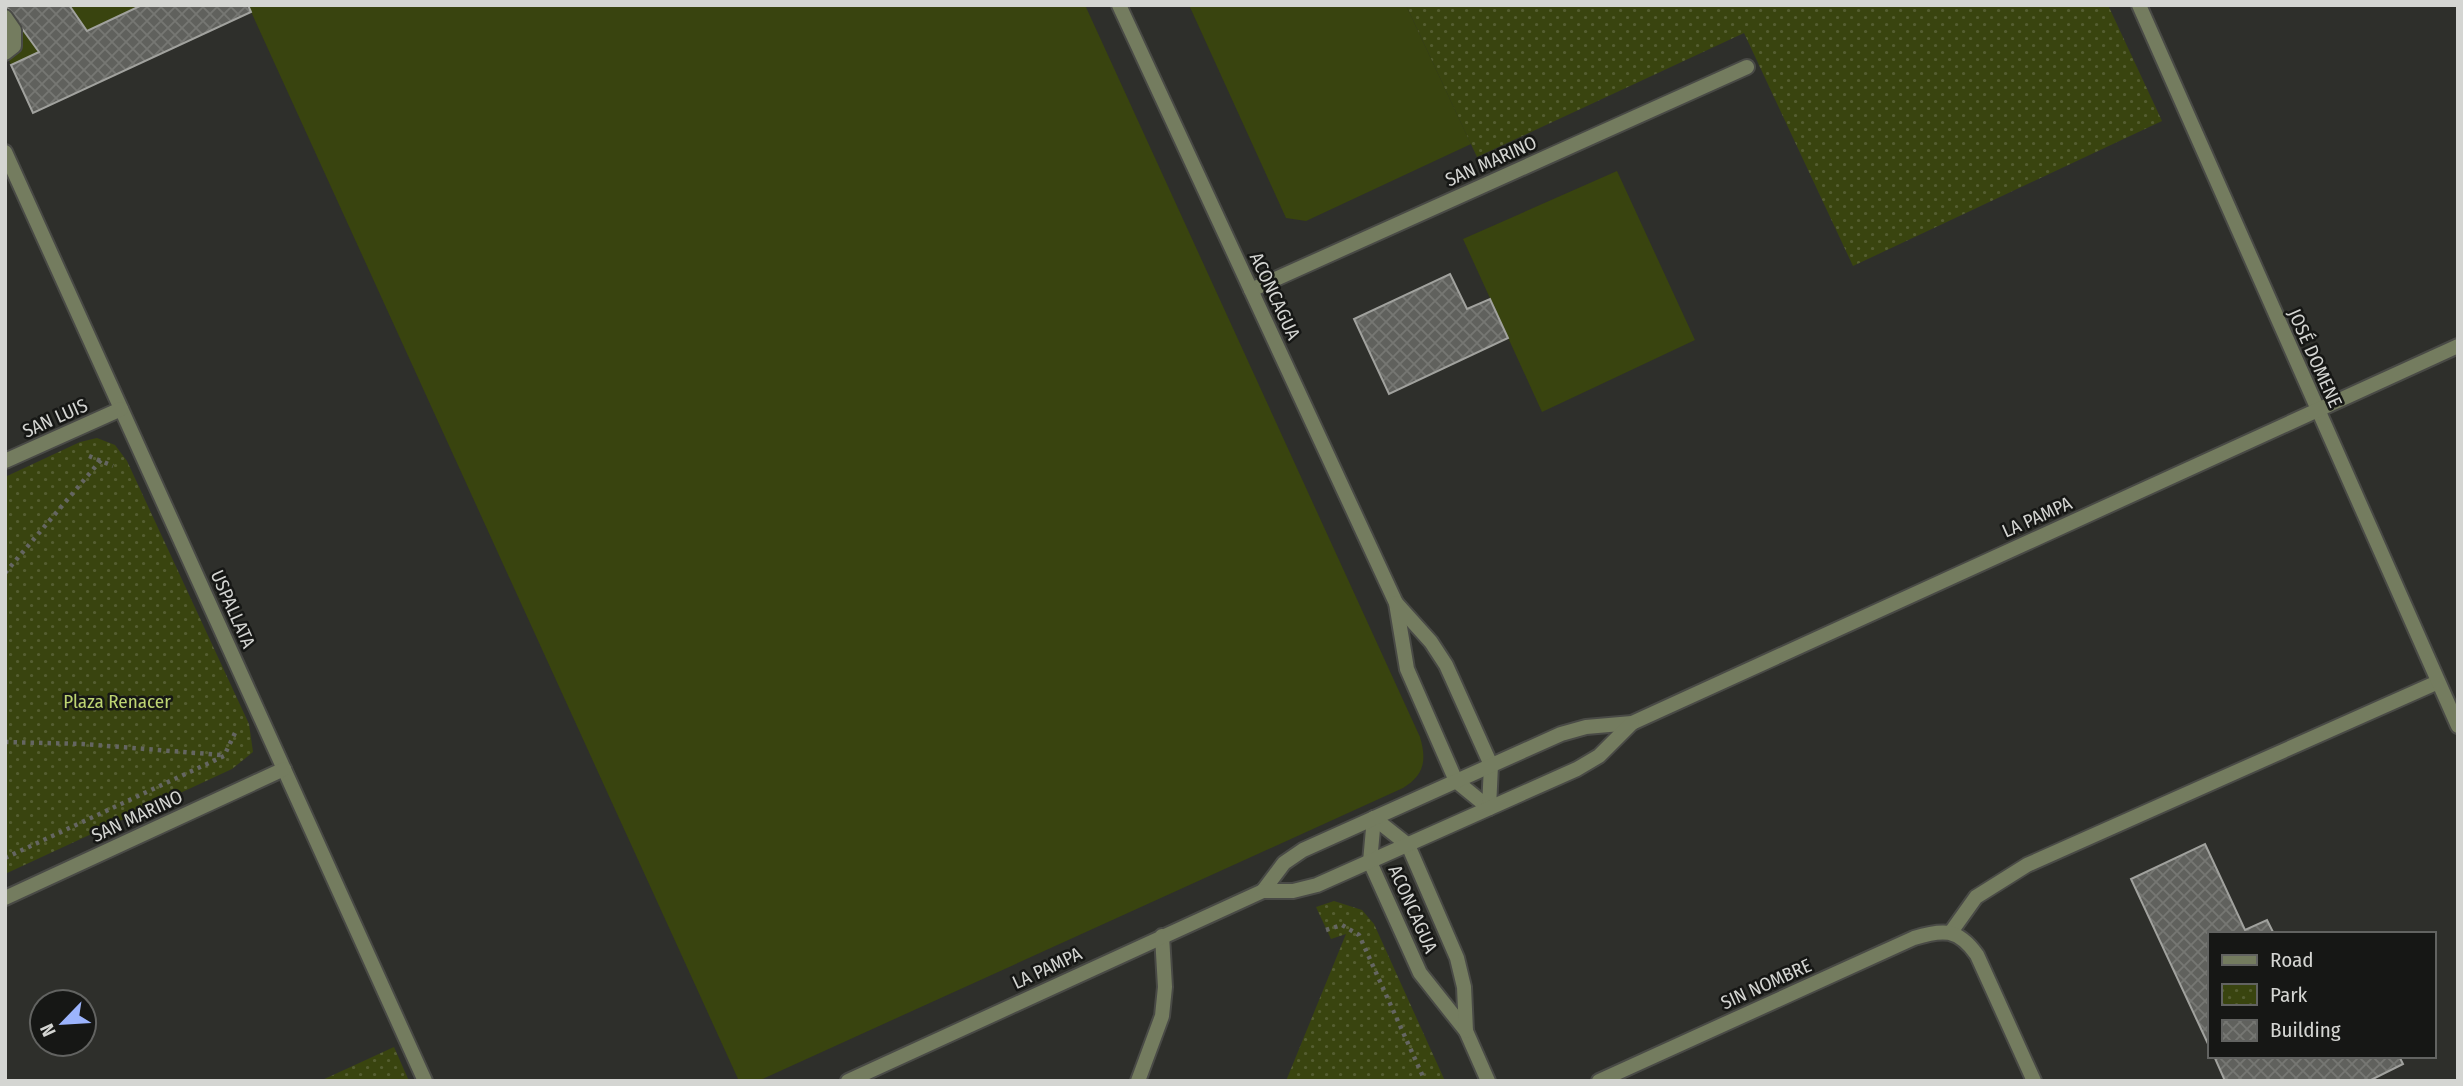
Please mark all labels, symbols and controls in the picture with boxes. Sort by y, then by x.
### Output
street label: SAN MARINO [1442,131,1540,191]
street label: ACONCAGUA [1245,249,1305,343]
street label: JOSÉ DOMENE [2283,305,2347,411]
street label: SAN LUIS [19,393,91,443]
street label: LA PAMPA [1999,491,2075,543]
street label: USPALLATA [206,566,260,652]
park label: Plaza Renacer [63,690,171,713]
street label: SAN MARINO [88,785,186,847]
street label: ACONCAGUA [1383,861,1443,957]
legend [2208,932,2435,1058]
street label: LA PAMPA [1009,942,1085,994]
text: Road [2270,947,2314,973]
street label: SIN NOMBRE [1717,954,1815,1014]
text: Park [2270,982,2308,1008]
north arrow [28,988,98,1058]
text: Building [2270,1017,2341,1043]
text: N [35,1020,61,1040]

